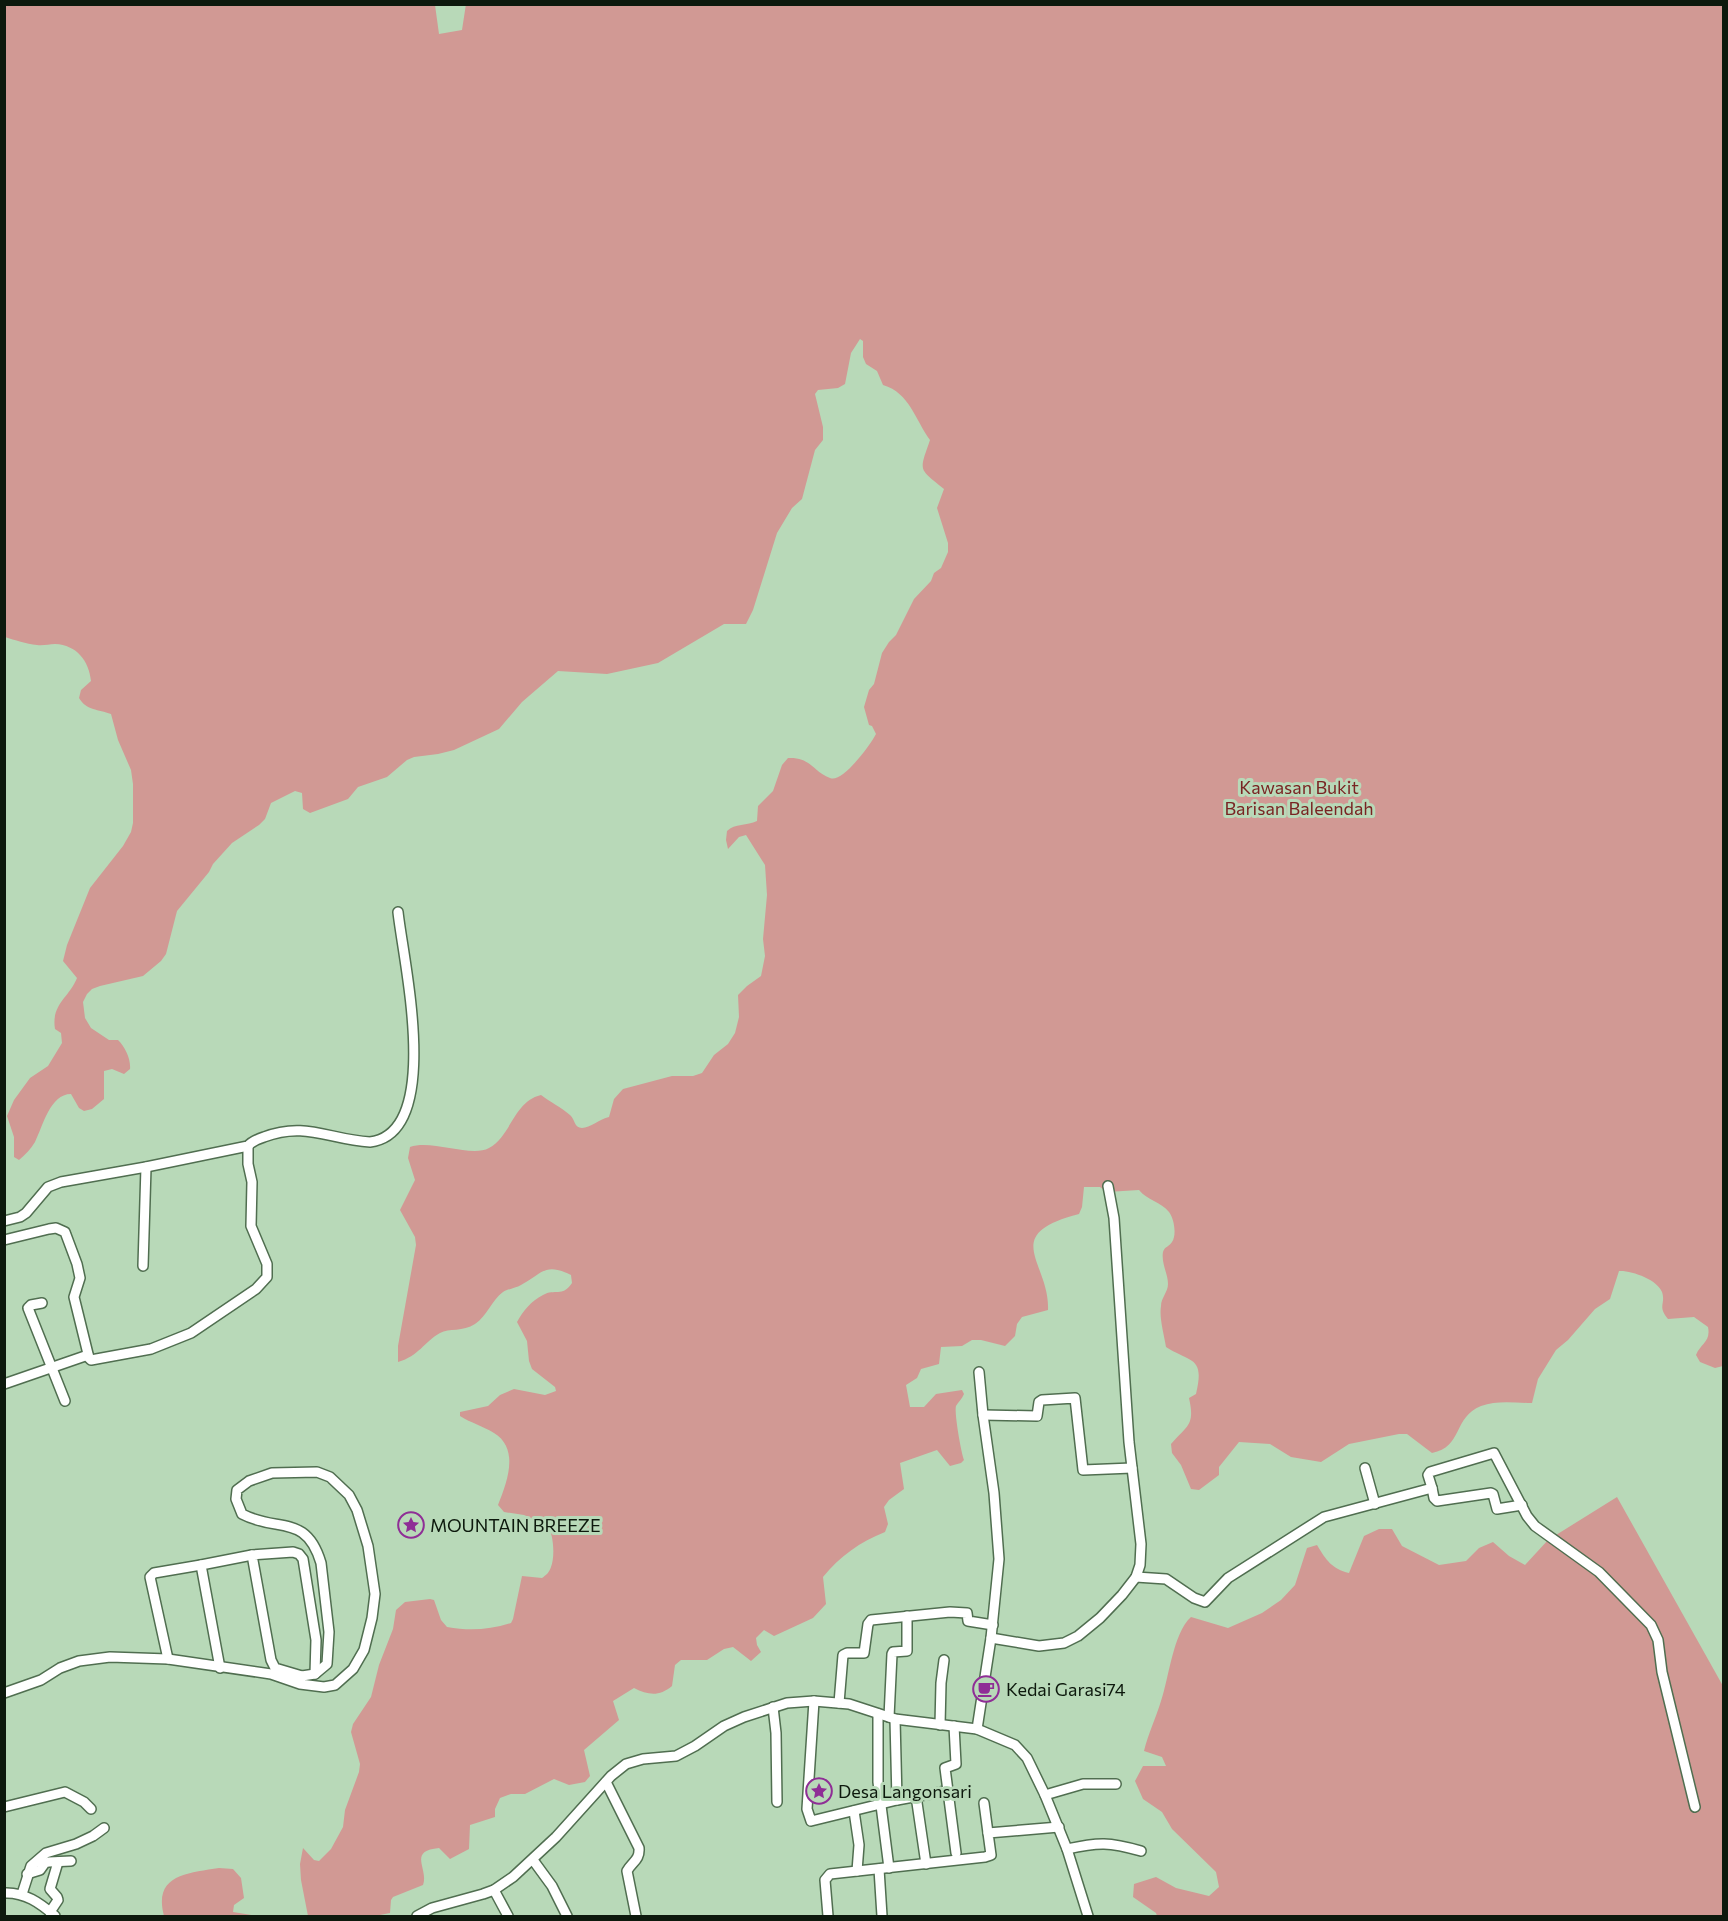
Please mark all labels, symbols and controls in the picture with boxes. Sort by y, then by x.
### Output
park label: Kawasan Bukit Barisan Baleendah [1224,776,1374,819]
place icon: MOUNTAIN BREEZE [396,1510,426,1540]
place label: MOUNTAIN BREEZE [430,1514,601,1536]
cafe icon: Kedai Garasi74 [971,1674,1001,1704]
place label: Kedai Garasi74 [1006,1678,1126,1700]
place icon: Desa Langonsari [804,1776,834,1806]
place label: Desa Langonsari [838,1780,972,1802]

